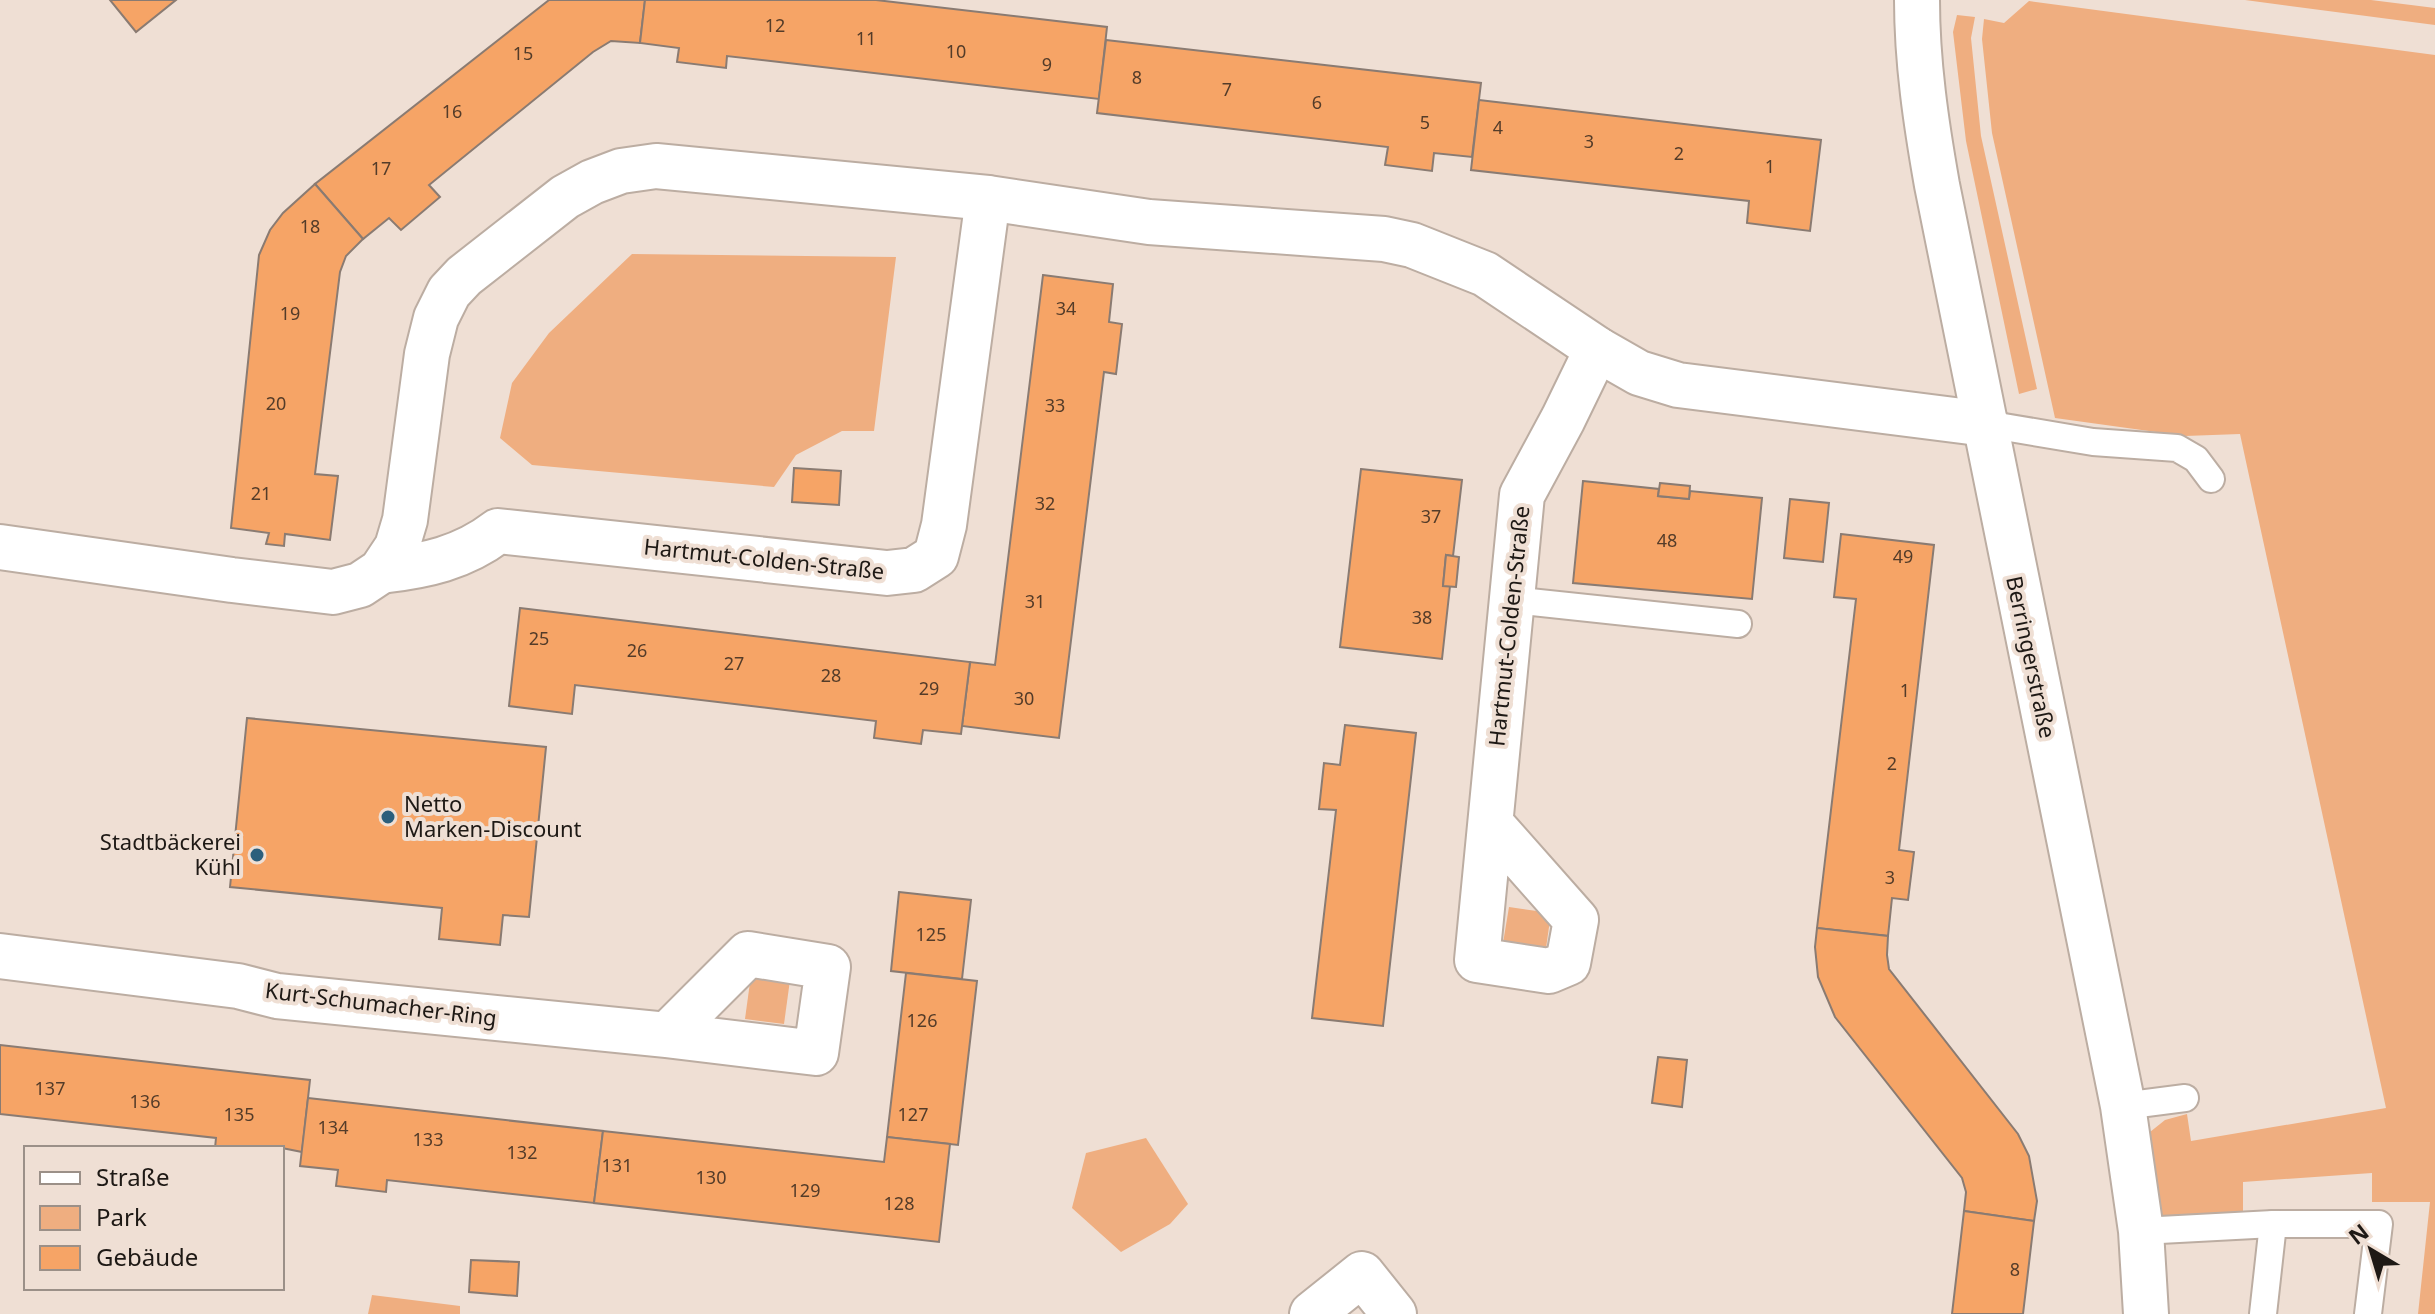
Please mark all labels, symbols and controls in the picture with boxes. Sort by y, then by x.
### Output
house number: 12 [765,13,785,37]
house number: 11 [856,26,876,50]
house number: 10 [946,39,966,63]
house number: 15 [513,41,533,65]
house number: 9 [1042,52,1052,76]
house number: 8 [1132,65,1142,89]
house number: 7 [1222,77,1232,101]
house number: 6 [1312,90,1322,114]
house number: 16 [442,99,462,123]
house number: 5 [1420,110,1430,134]
house number: 4 [1493,115,1503,139]
house number: 3 [1584,129,1594,153]
house number: 2 [1674,141,1684,165]
house number: 1 [1765,154,1775,178]
house number: 17 [371,156,391,180]
house number: 18 [300,214,320,238]
house number: 34 [1056,296,1076,320]
house number: 19 [280,301,300,325]
house number: 20 [266,391,286,415]
house number: 33 [1045,393,1065,417]
house number: 21 [251,481,271,505]
house number: 32 [1035,491,1055,515]
house number: 37 [1421,504,1441,528]
street label: Hartmut-Colden-Straße [1480,504,1536,748]
house number: 48 [1657,528,1677,552]
street label: Hartmut-Colden-Straße [642,530,886,586]
house number: 49 [1893,544,1913,568]
street label: Berringerstraße [2000,573,2064,741]
house number: 31 [1025,589,1045,613]
house number: 38 [1412,605,1432,629]
house number: 25 [529,626,549,650]
house number: 26 [627,638,647,662]
house number: 27 [724,651,744,675]
house number: 28 [821,663,841,687]
house number: 29 [919,676,939,700]
house number: 1 [1900,678,1910,702]
house number: 30 [1014,686,1034,710]
house number: 2 [1887,751,1897,775]
place label: Netto Marken-Discount [404,788,582,843]
marker: Netto Marken-Discount [379,808,397,826]
place label: Stadtbäckerei Kühl [100,826,241,881]
marker: Stadtbäckerei Kühl [248,846,266,864]
house number: 3 [1885,865,1895,889]
house number: 125 [916,922,946,946]
street label: Kurt-Schumacher-Ring [264,974,499,1032]
house number: 126 [907,1008,937,1032]
house number: 137 [35,1076,65,1100]
house number: 136 [130,1089,160,1113]
house number: 135 [224,1102,254,1126]
house number: 127 [898,1102,928,1126]
house number: 134 [318,1115,348,1139]
house number: 133 [413,1127,443,1151]
house number: 132 [507,1140,537,1164]
legend [24,1146,284,1290]
house number: 131 [602,1153,632,1177]
text: Straße [96,1160,169,1193]
house number: 130 [696,1165,726,1189]
house number: 129 [790,1178,820,1202]
house number: 128 [884,1191,914,1215]
text: Park [96,1200,147,1233]
north arrow [2331,1210,2411,1290]
text: N [2342,1216,2374,1251]
text: Gebäude [96,1240,198,1273]
house number: 8 [2010,1257,2020,1281]

